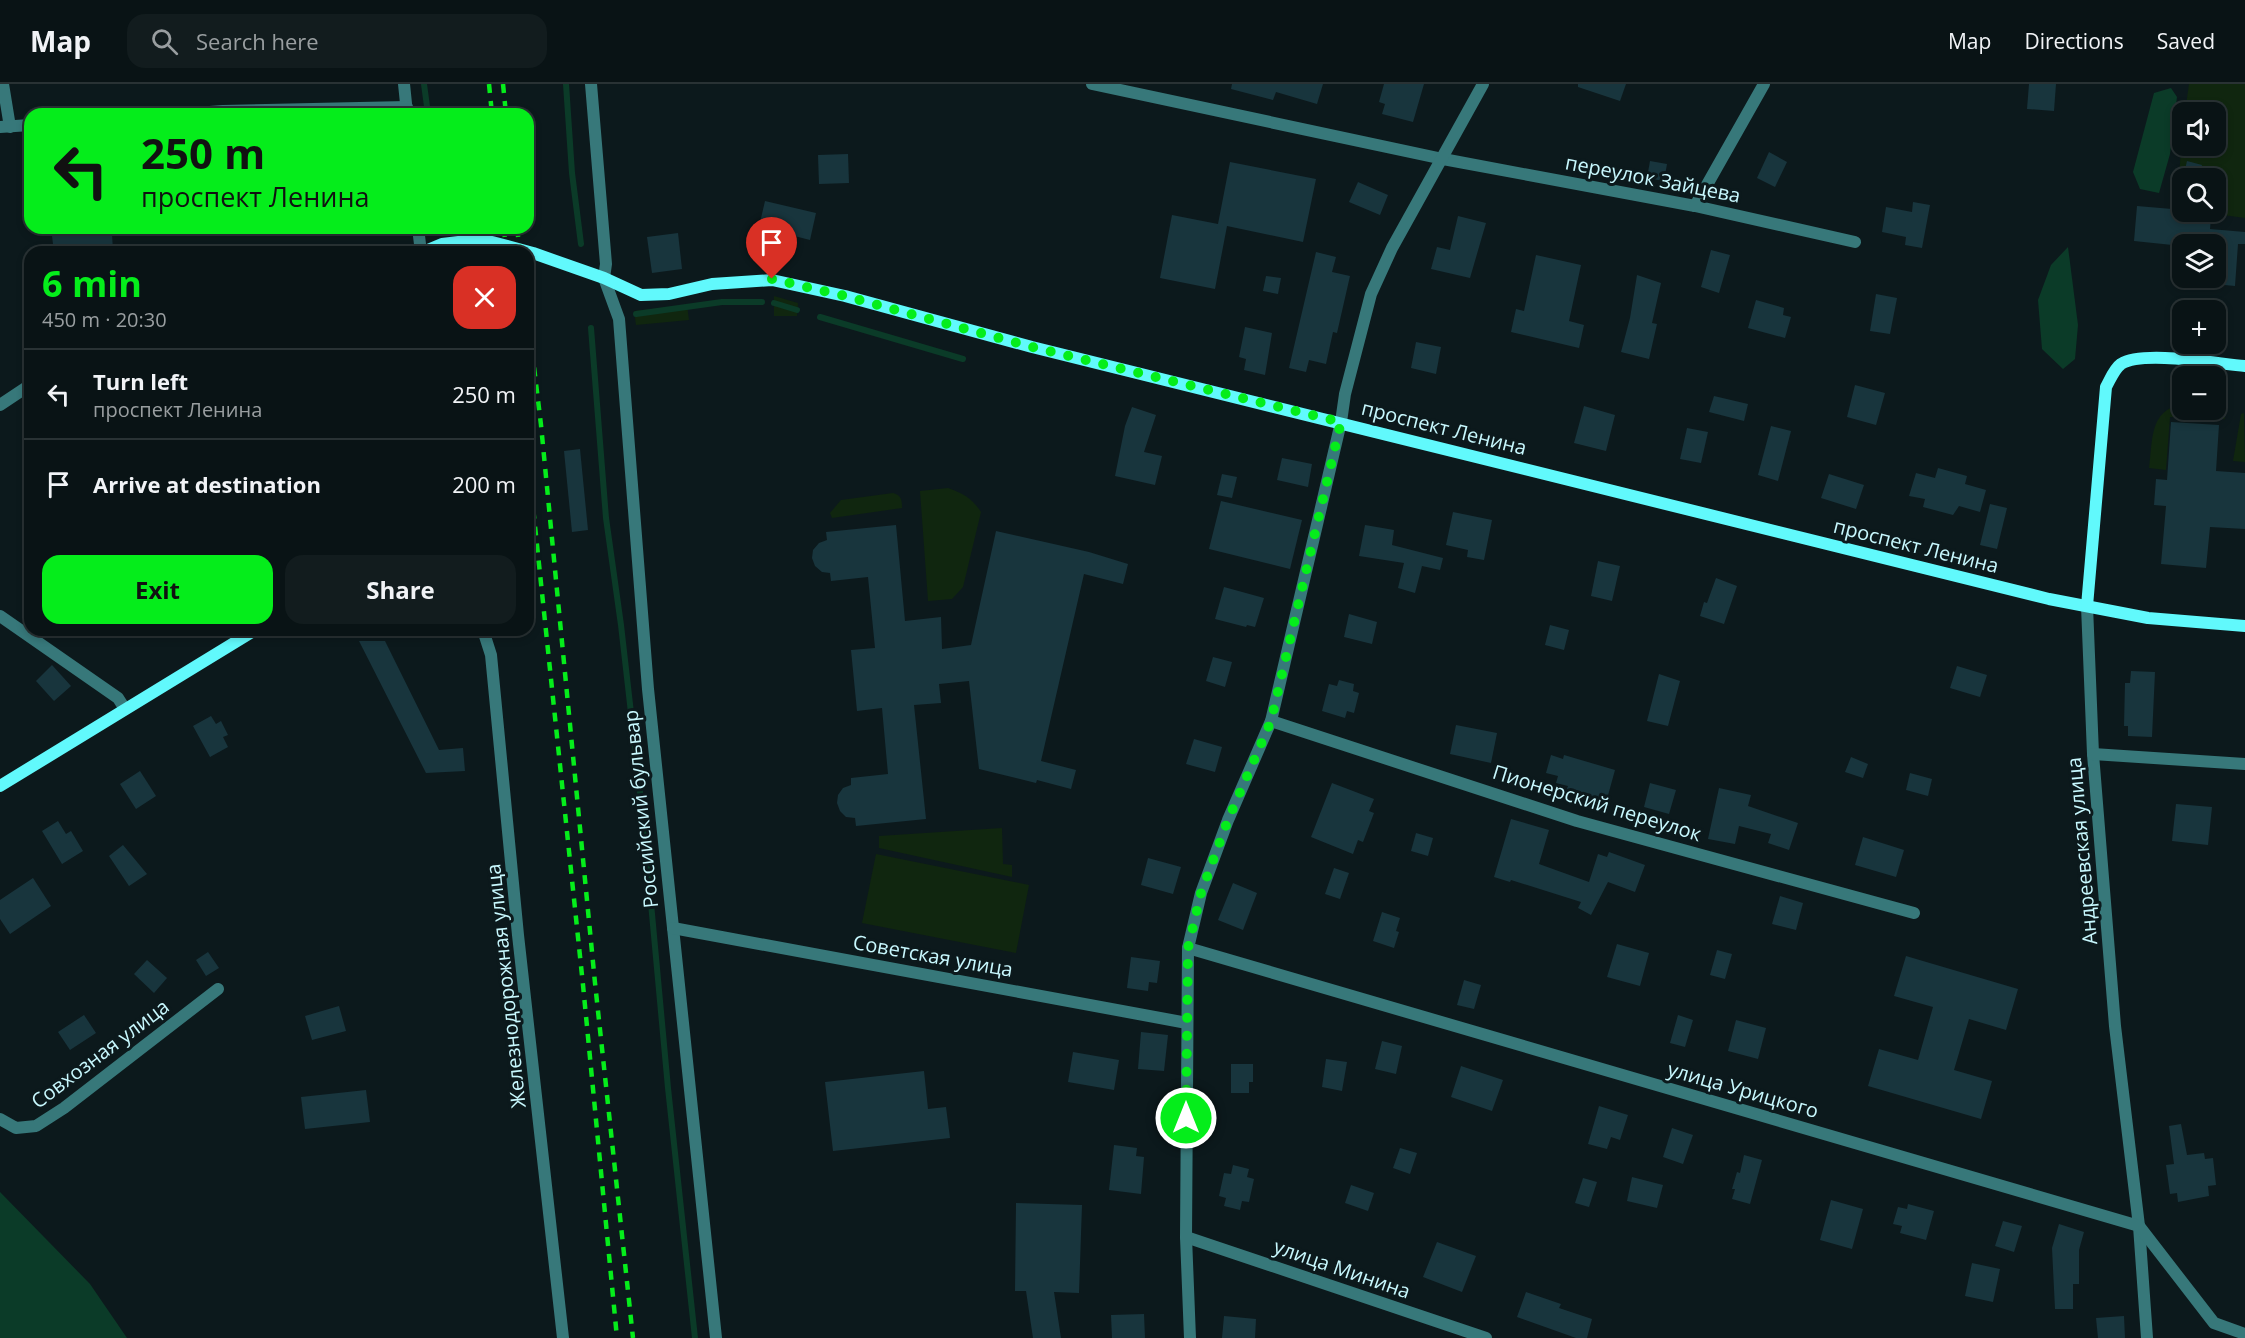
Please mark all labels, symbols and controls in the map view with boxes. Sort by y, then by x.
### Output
search box [127,14,547,68]
text: Map [30,22,91,60]
icon: search [148,25,181,58]
text: Search here [196,26,319,56]
text: Map [1948,27,1991,55]
text: Directions [2024,27,2124,55]
text: Saved [2157,27,2215,55]
map controls [2172,102,2226,420]
button: sound [2172,102,2226,156]
text: 250 m [141,124,265,181]
icon: left [42,132,120,210]
street label: переулок Зайцева [1563,148,1743,209]
button: search [2172,168,2226,222]
text: проспект Ленина [141,178,370,215]
pin [746,217,797,279]
icon: arrive [755,226,788,259]
button: layers [2172,234,2226,288]
text: 6 min [42,259,142,308]
button: close [453,266,516,329]
button: + [2172,300,2226,354]
text: 450 m · 20:30 [42,306,167,333]
text: Turn left [93,366,188,396]
button: − [2172,366,2226,420]
icon: left [42,378,75,411]
text: 250 m [452,379,516,409]
street label: проспект Ленина [1359,394,1530,461]
text: проспект Ленина [93,396,262,423]
icon: arrive [42,468,75,501]
text: Arrive at destination [93,469,321,499]
text: 200 m [452,469,516,499]
street label: проспект Ленина [1831,512,2002,579]
button: Exit [42,555,273,624]
button: Share [285,555,516,624]
street label: Российский бульвар [617,709,664,910]
street label: Андреевская улица [2060,756,2103,946]
street label: Пионерский переулок [1489,758,1705,847]
street label: Железнодорожная улица [479,863,532,1110]
street label: Советская улица [851,928,1015,983]
street label: Совхозная улица [25,993,174,1114]
street label: улица Урицкого [1665,1055,1822,1124]
position arrow [1154,1086,1218,1150]
street label: улица Минина [1270,1233,1414,1305]

